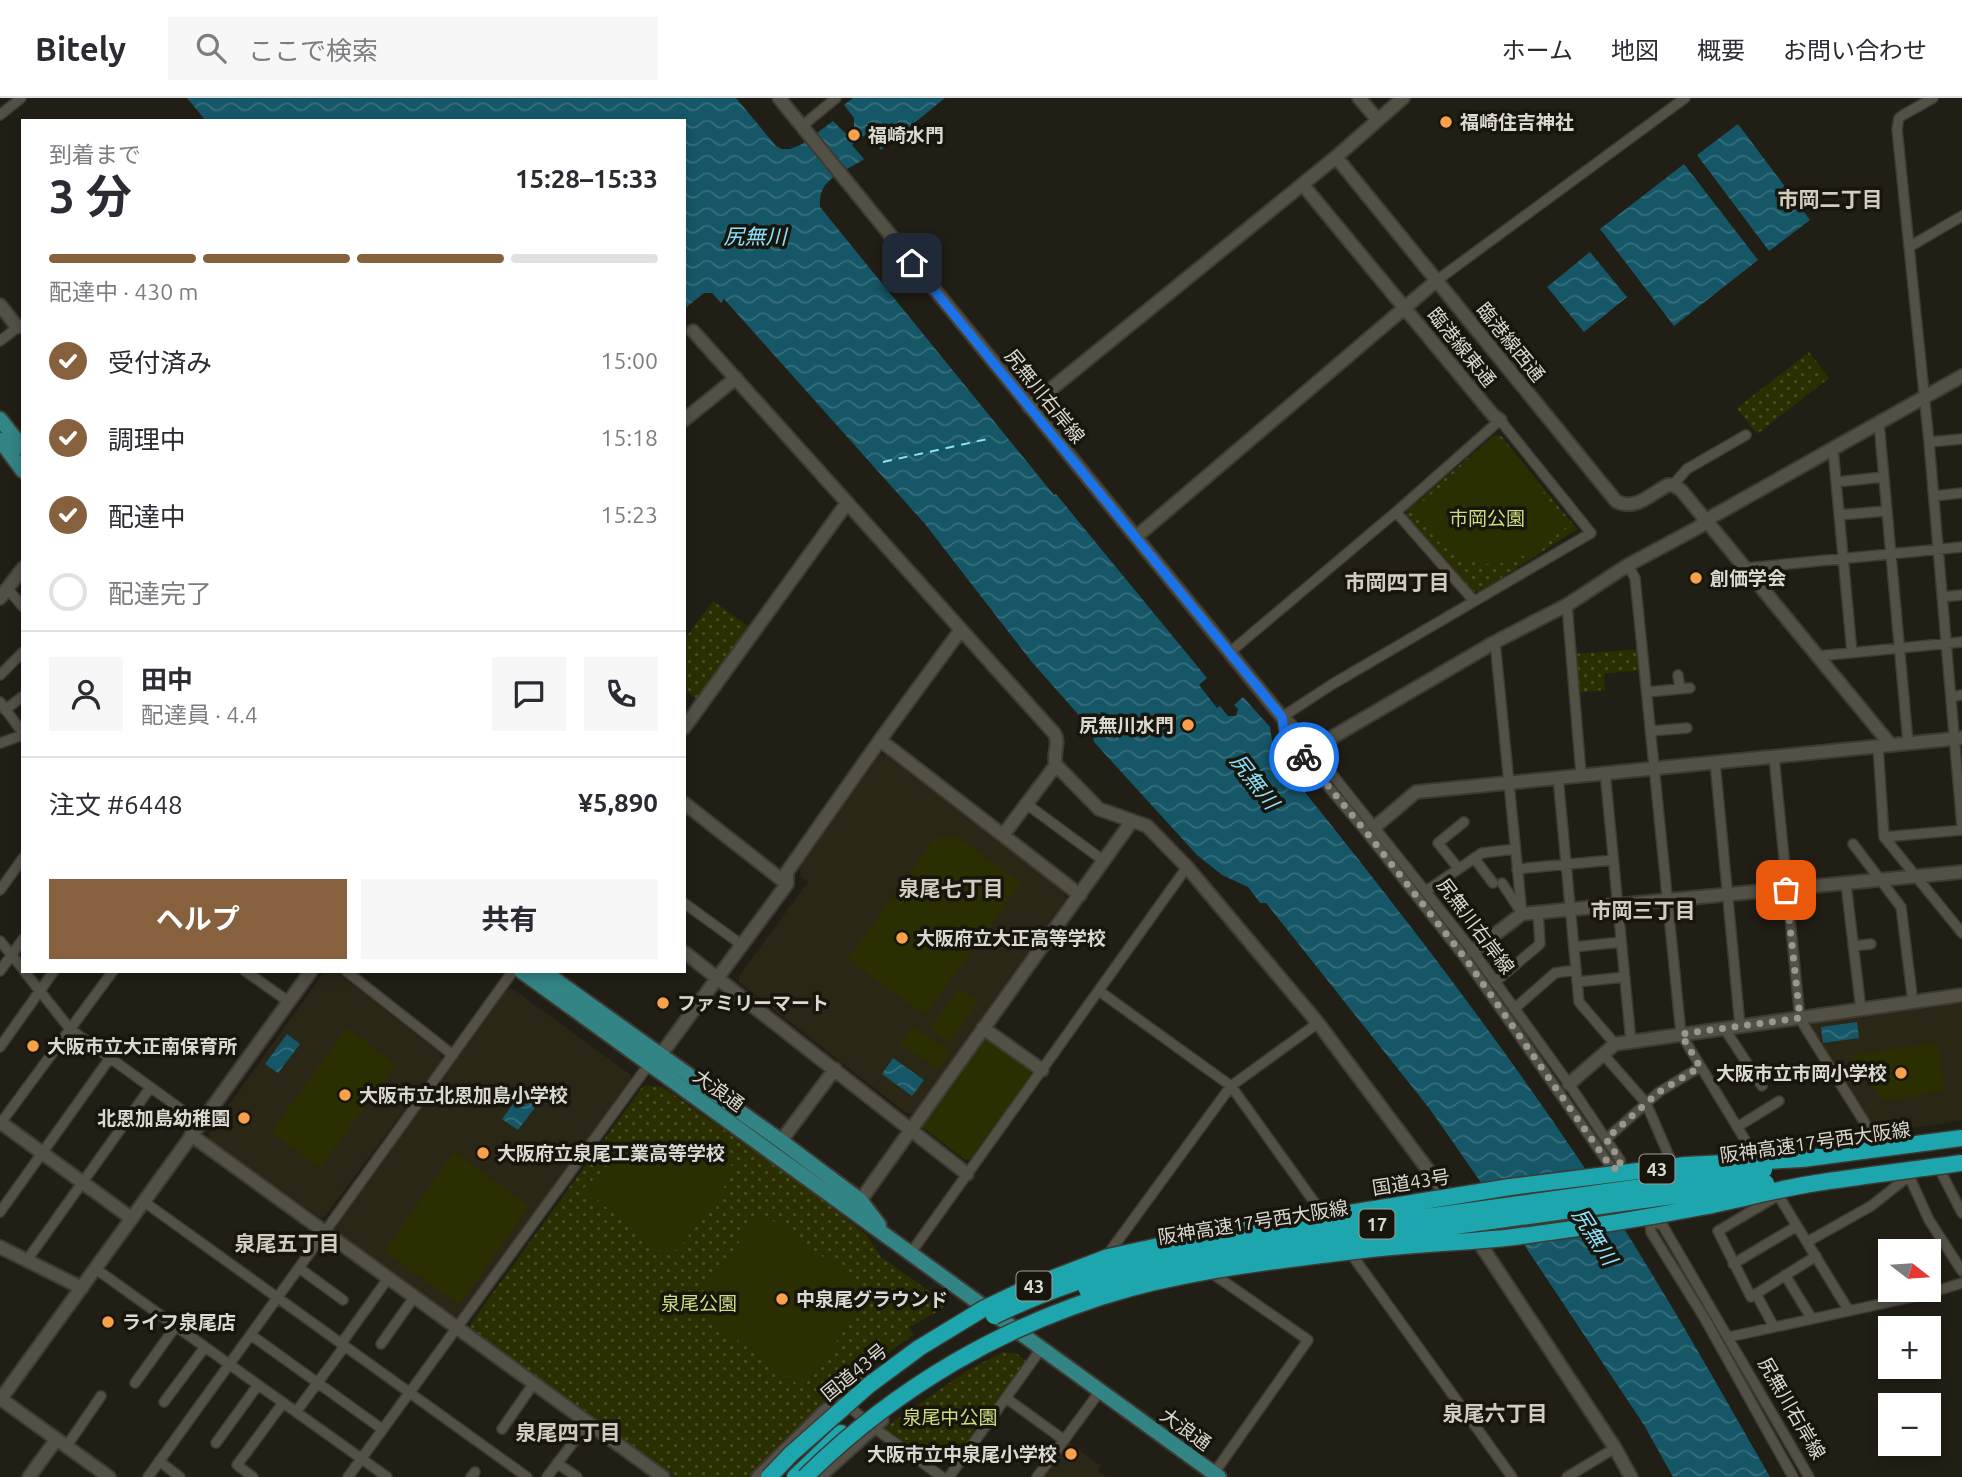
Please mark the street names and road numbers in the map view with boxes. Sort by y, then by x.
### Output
street label: 臨港線西通 [1473,298,1549,386]
street label: 臨港線東通 [1424,303,1500,391]
street label: 尻無川右岸線 [1001,345,1089,447]
street label: 尻無川右岸線 [1433,874,1519,978]
street label: 大浪通 [689,1064,749,1116]
street label: 阪神高速17号西大阪線 [1718,1118,1912,1166]
road number: 43 [1640,1154,1674,1184]
street label: 国道43号 [1371,1165,1451,1199]
street label: 阪神高速17号西大阪線 [1156,1196,1350,1248]
road number: 17 [1360,1210,1394,1238]
road number: 43 [1016,1272,1052,1301]
street label: 国道43号 [817,1339,891,1405]
street label: 尻無川右岸線 [1754,1353,1830,1463]
street label: 大浪通 [1156,1403,1216,1455]

